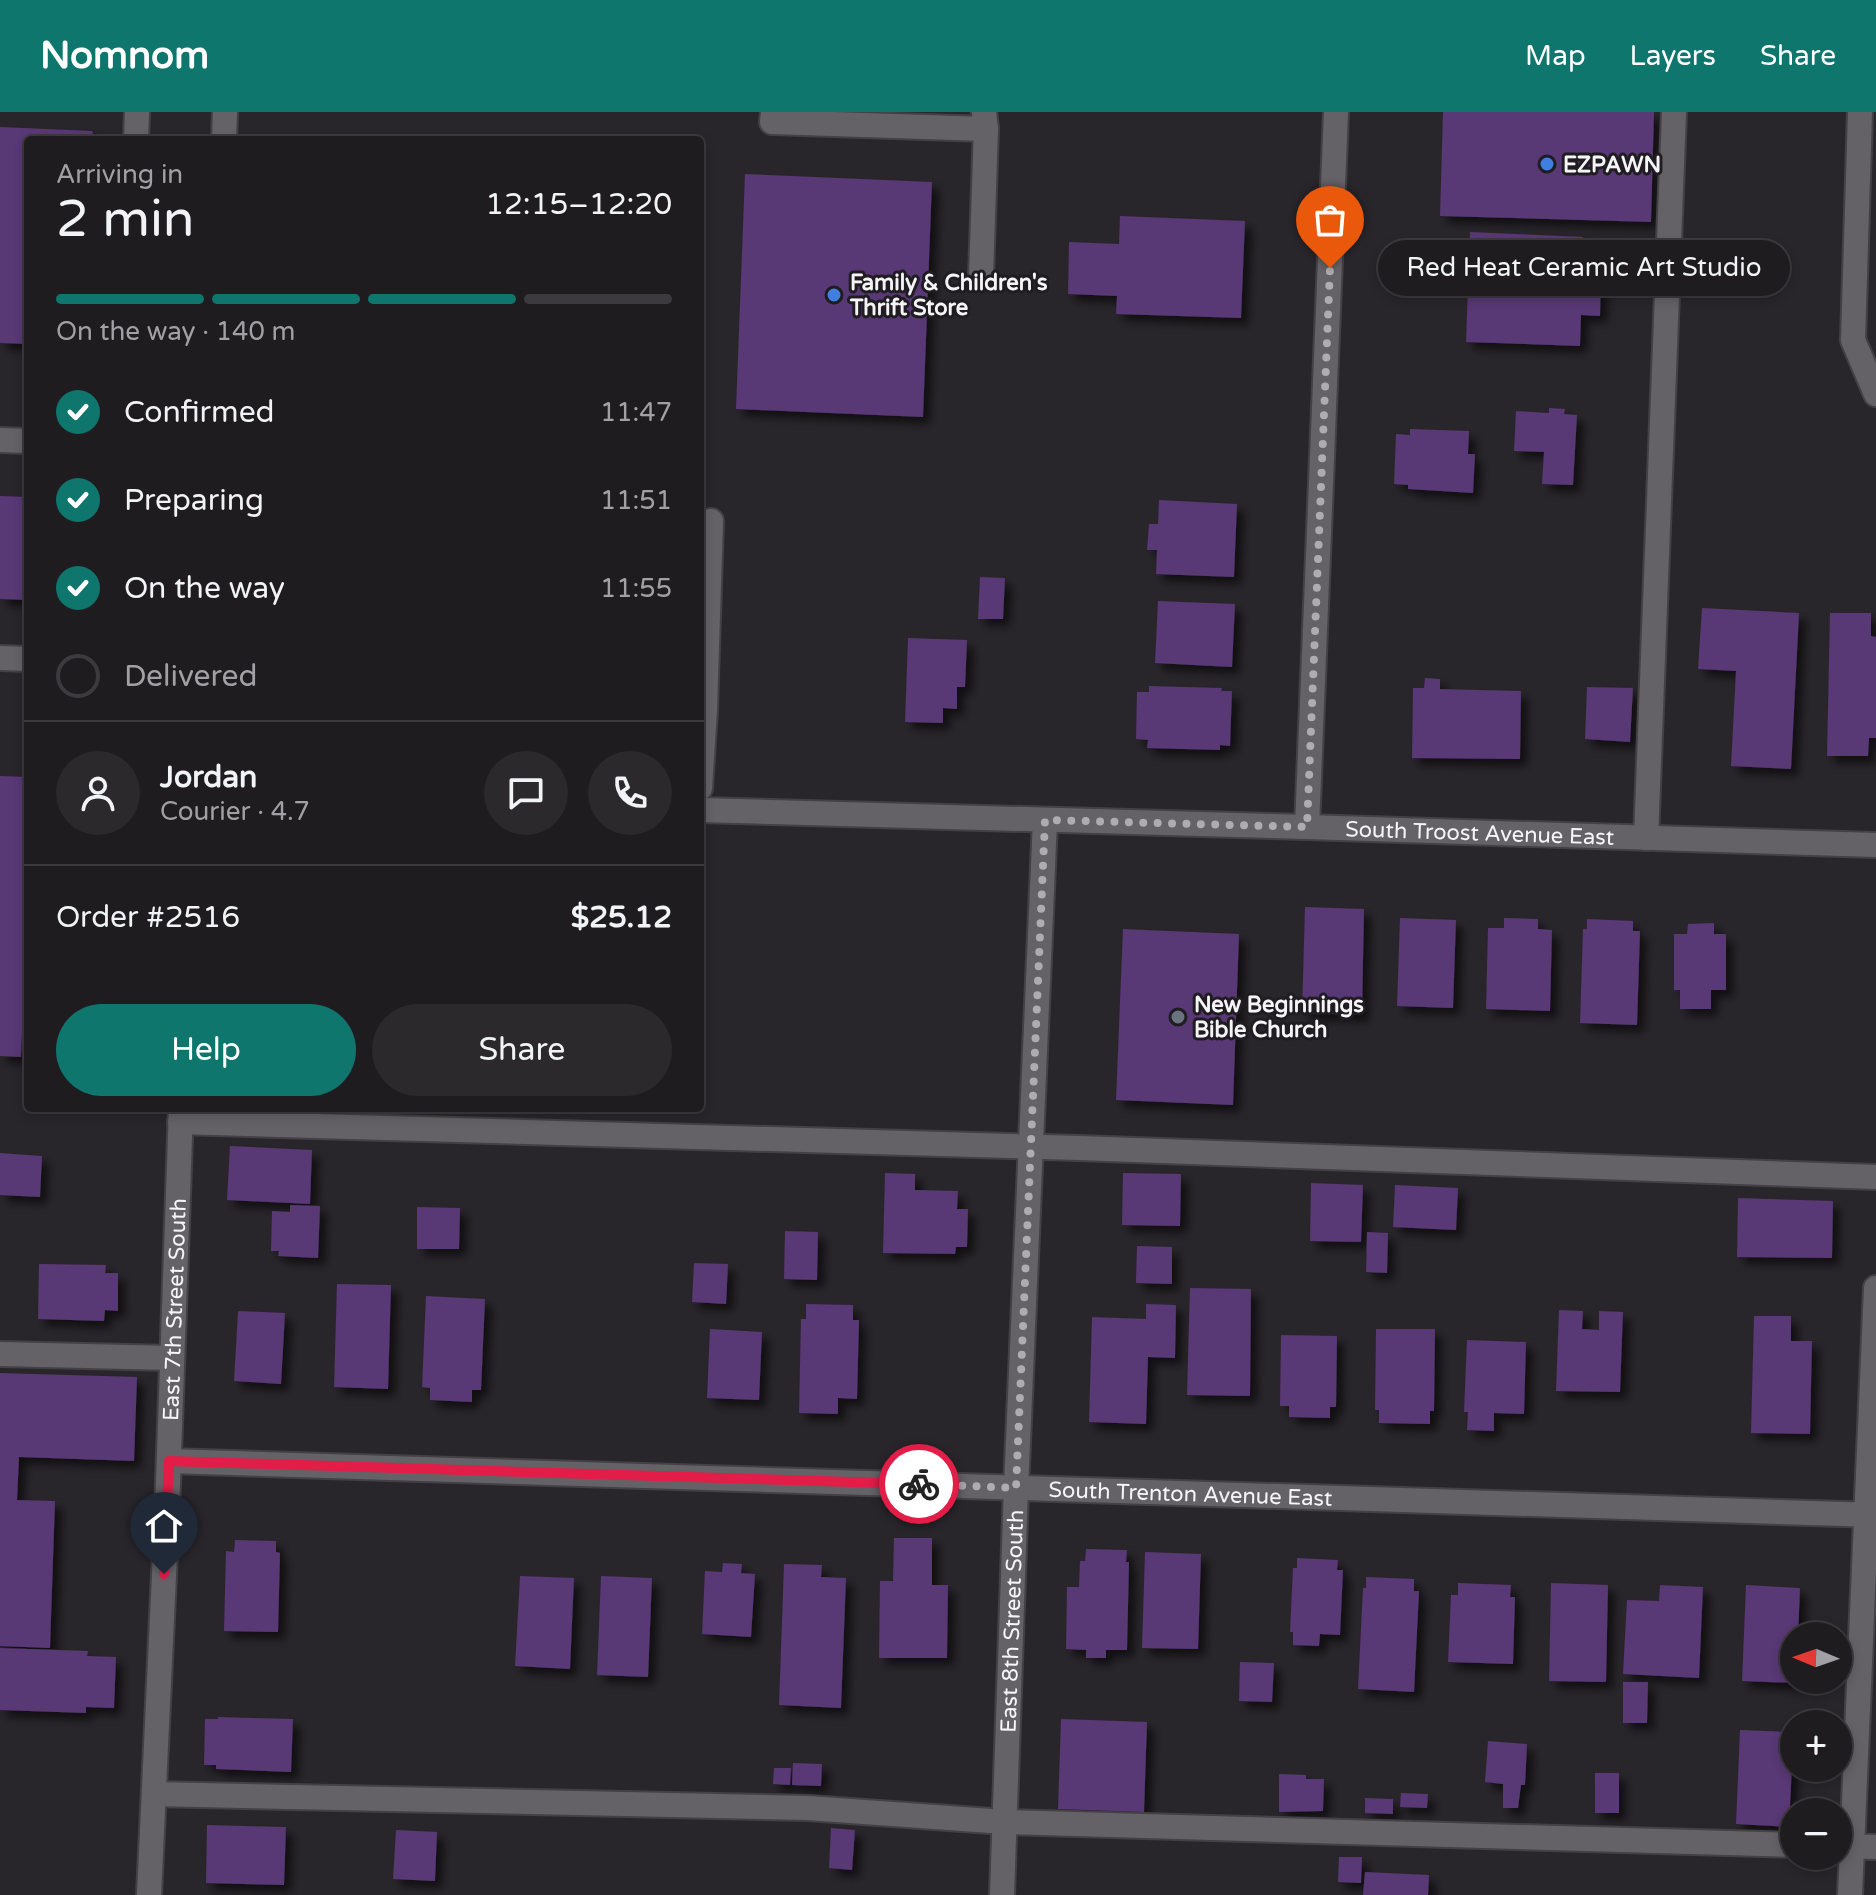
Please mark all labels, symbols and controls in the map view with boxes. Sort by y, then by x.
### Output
text: Nomnom [40,33,209,79]
text: Map [1525,39,1586,73]
text: Layers [1630,39,1716,73]
text: Share [1760,39,1836,73]
place label: EZPAWN [1563,152,1661,178]
marker: EZPAWN [1538,155,1556,173]
text: Arriving in [56,159,183,190]
text: 12:15–12:20 [485,186,672,223]
pin [1296,186,1364,268]
text: 2 min [56,188,195,251]
icon: bag [1308,198,1352,242]
callout: Red Heat Ceramic Art Studio [1378,240,1790,296]
text: Red Heat Ceramic Art Studio [1406,252,1762,283]
place label: Family & Children's Thrift Store [849,270,1048,321]
marker: Family & Children's Thrift Store [825,286,843,304]
text: On the way · 140 m [56,316,295,347]
icon: check [56,390,100,434]
text: Confirmed [124,394,275,431]
text: 11:47 [600,397,672,428]
icon: check [56,478,100,522]
text: Preparing [124,482,264,519]
text: 11:51 [600,485,672,516]
icon: check [56,566,100,610]
text: On the way [124,570,285,607]
text: 11:55 [600,573,672,604]
text: Delivered [124,658,258,695]
button: person [56,751,140,835]
button: chat [484,751,568,835]
button: phone [588,751,672,835]
text: Jordan [160,759,257,796]
text: Courier · 4.7 [160,796,310,827]
street label: South Troost Avenue East [1345,816,1615,851]
text: Order #2516 [56,899,240,936]
text: $25.12 [571,899,672,936]
place label: New Beginnings Bible Church [1194,992,1364,1043]
button: Help [56,1004,356,1096]
button: Share [372,1004,672,1096]
marker: New Beginnings Bible Church [1169,1008,1187,1026]
street label: East 7th Street South [158,1198,192,1422]
courier [879,1444,959,1524]
icon: bike [897,1462,941,1506]
street label: South Trenton Avenue East [1048,1477,1333,1512]
pin [130,1492,198,1574]
icon: home [142,1504,186,1548]
street label: East 8th Street South [996,1509,1029,1733]
north arrow [1780,1622,1852,1694]
map controls [1780,1622,1852,1870]
button: + [1780,1710,1852,1782]
button: − [1780,1798,1852,1870]

